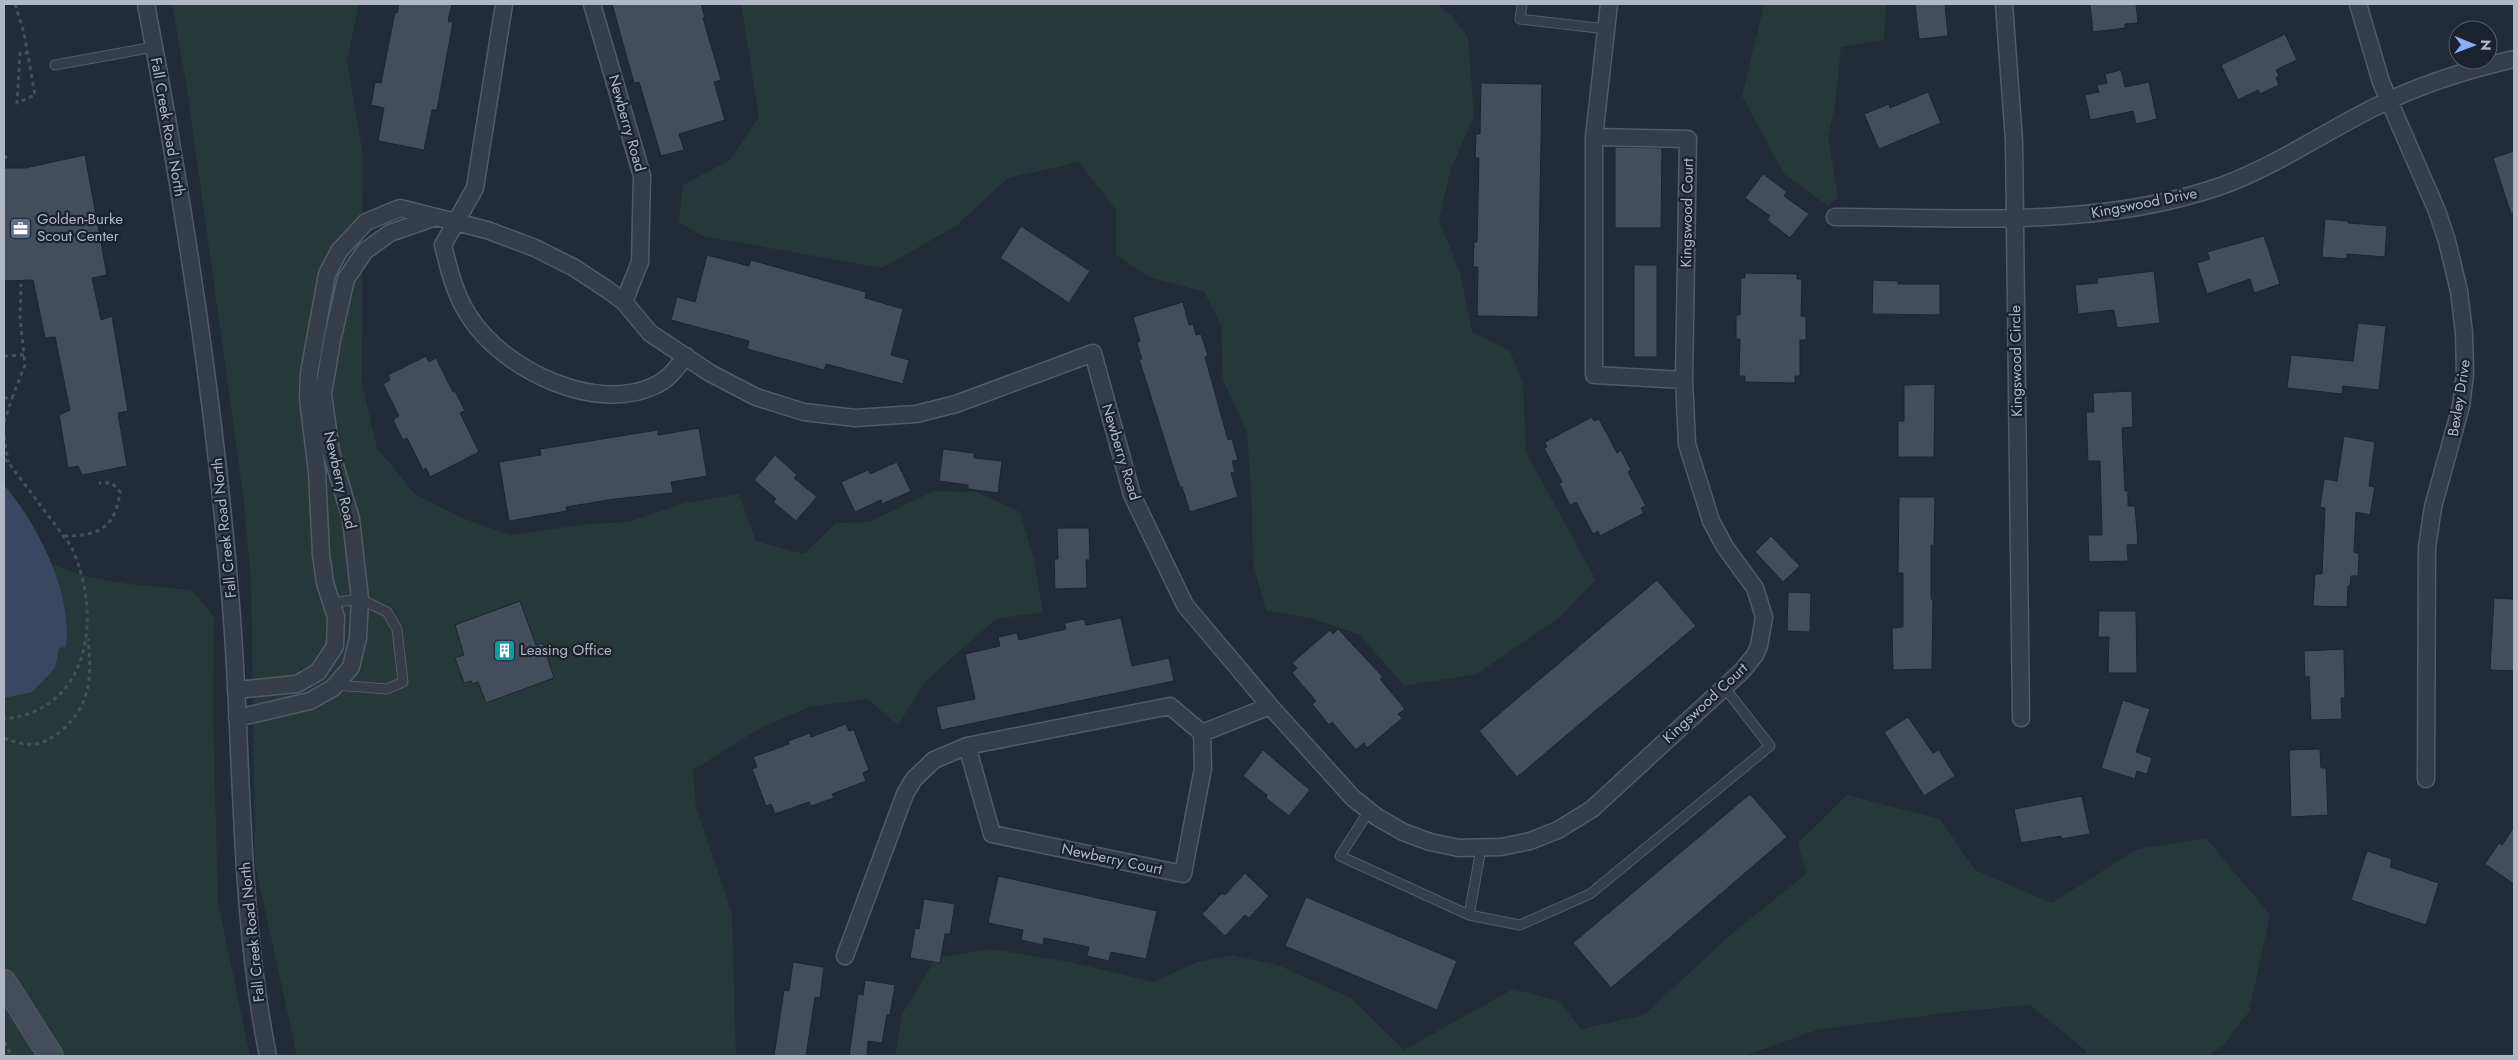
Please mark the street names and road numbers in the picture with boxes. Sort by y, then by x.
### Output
street label: Fall Creek Road North [145,56,191,198]
street label: Newberry Road [603,72,651,174]
street label: Kingswood Court [1675,158,1699,268]
street label: Kingswood Drive [2089,182,2199,224]
street label: Kingswood Circle [2004,305,2028,417]
street label: Bexley Drive [2442,358,2476,438]
street label: Newberry Road [1096,401,1146,503]
street label: Newberry Road [318,429,362,531]
street label: Fall Creek Road North [206,457,242,599]
street label: Kingswood Court [1658,657,1753,748]
street label: Newberry Court [1060,838,1165,881]
street label: Fall Creek Road North [234,861,270,1003]

